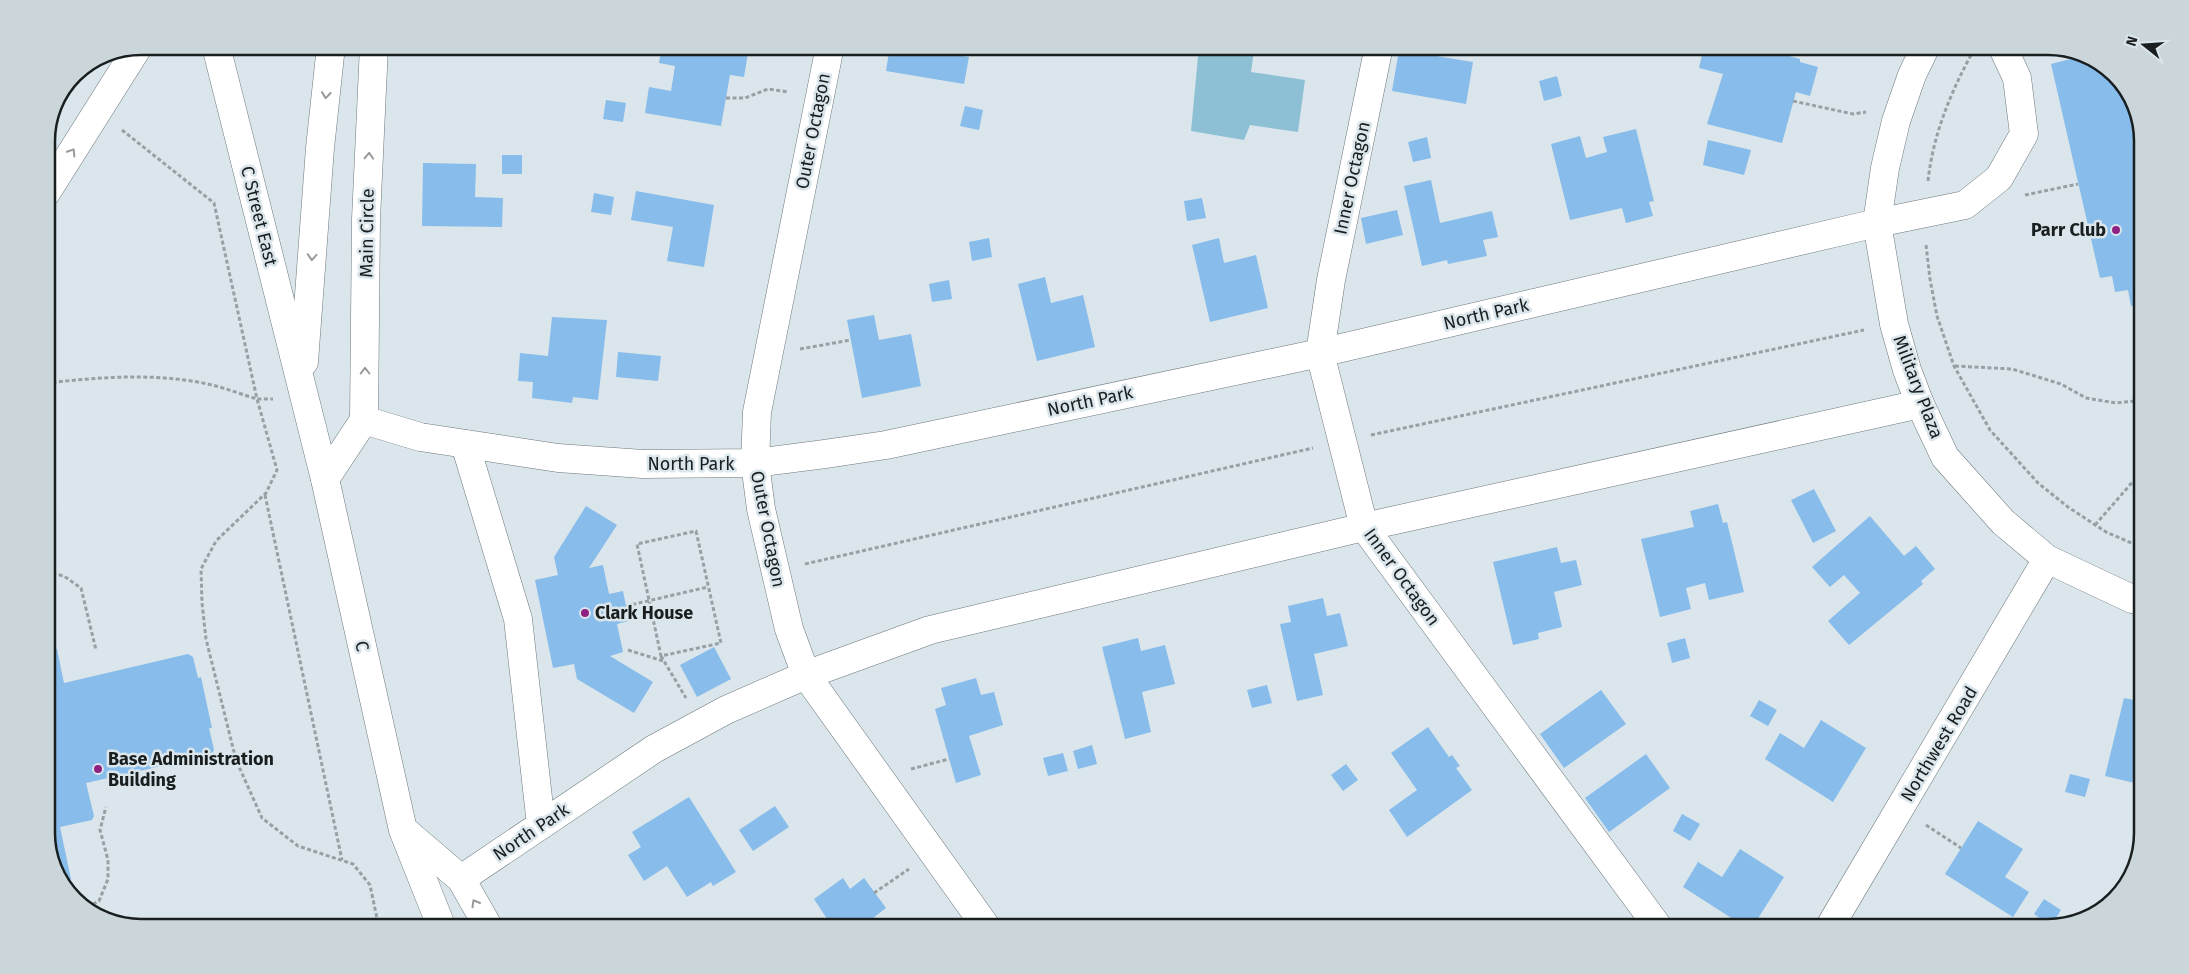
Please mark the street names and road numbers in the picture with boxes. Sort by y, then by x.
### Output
street label: Outer Octagon [791,71,835,191]
street label: Inner Octagon [1329,119,1375,237]
street label: C Street East [236,164,282,269]
street label: Main Circle [355,188,379,278]
street label: North Park [1441,293,1532,335]
street label: Military Plaza [1888,332,1948,442]
street label: North Park [1045,381,1136,421]
street label: North Park [648,453,735,475]
street label: Outer Octagon [746,469,790,589]
street label: Inner Octagon [1359,524,1445,630]
street label: C [350,639,374,653]
street label: Northwest Road [1896,682,1982,806]
street label: North Park [489,798,574,865]

